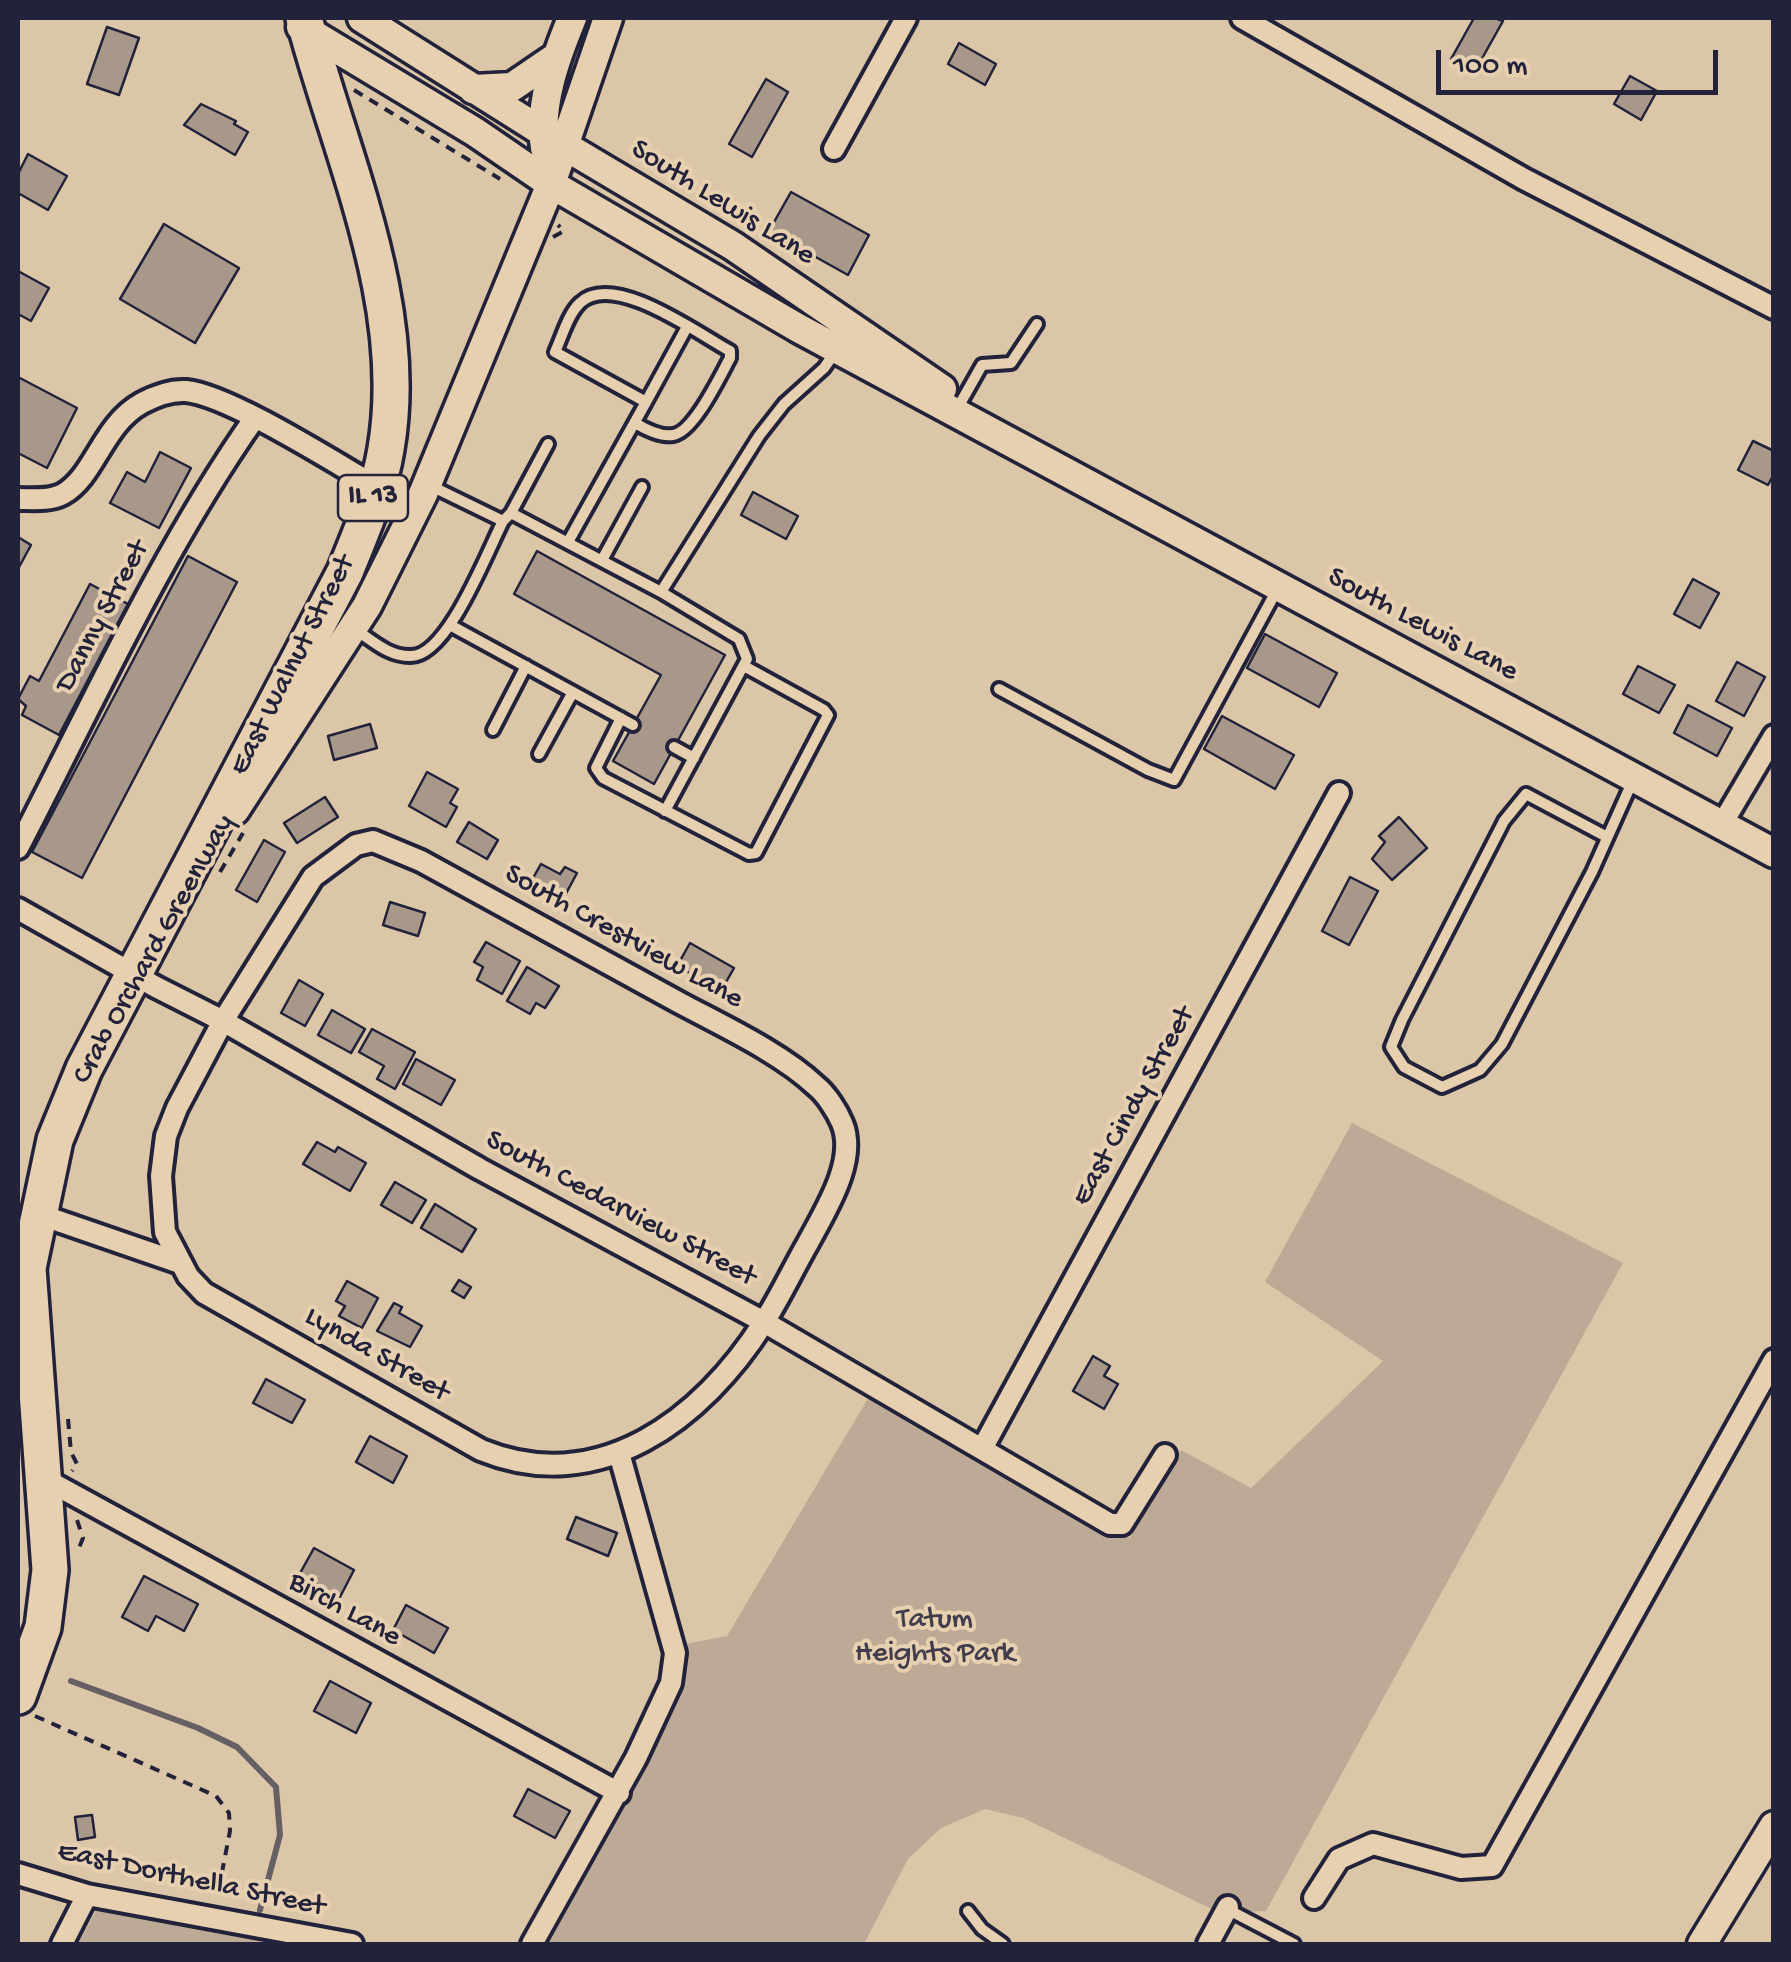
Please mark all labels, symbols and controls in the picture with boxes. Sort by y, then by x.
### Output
scale bar [1441,30,1724,92]
text: 100 m [1453,50,1528,85]
street label: South Lewis Lane [623,133,821,275]
road number: IL 13 [338,475,408,521]
street label: Danny Street [49,535,159,699]
street label: East Walnut Street [223,550,365,782]
street label: South Lewis Lane [1320,561,1524,691]
street label: Crab Orchard Greenway [66,809,244,1091]
street label: South Crestview Lane [497,857,749,1019]
street label: East Cindy Street [1065,1001,1205,1213]
street label: South Cedarview Street [479,1123,761,1297]
street label: Lynda Street [297,1300,455,1412]
street label: Birch Lane [281,1565,407,1657]
park label: Tatum Heights Park [855,1603,1015,1674]
street label: East Dorthella Street [54,1835,328,1927]

